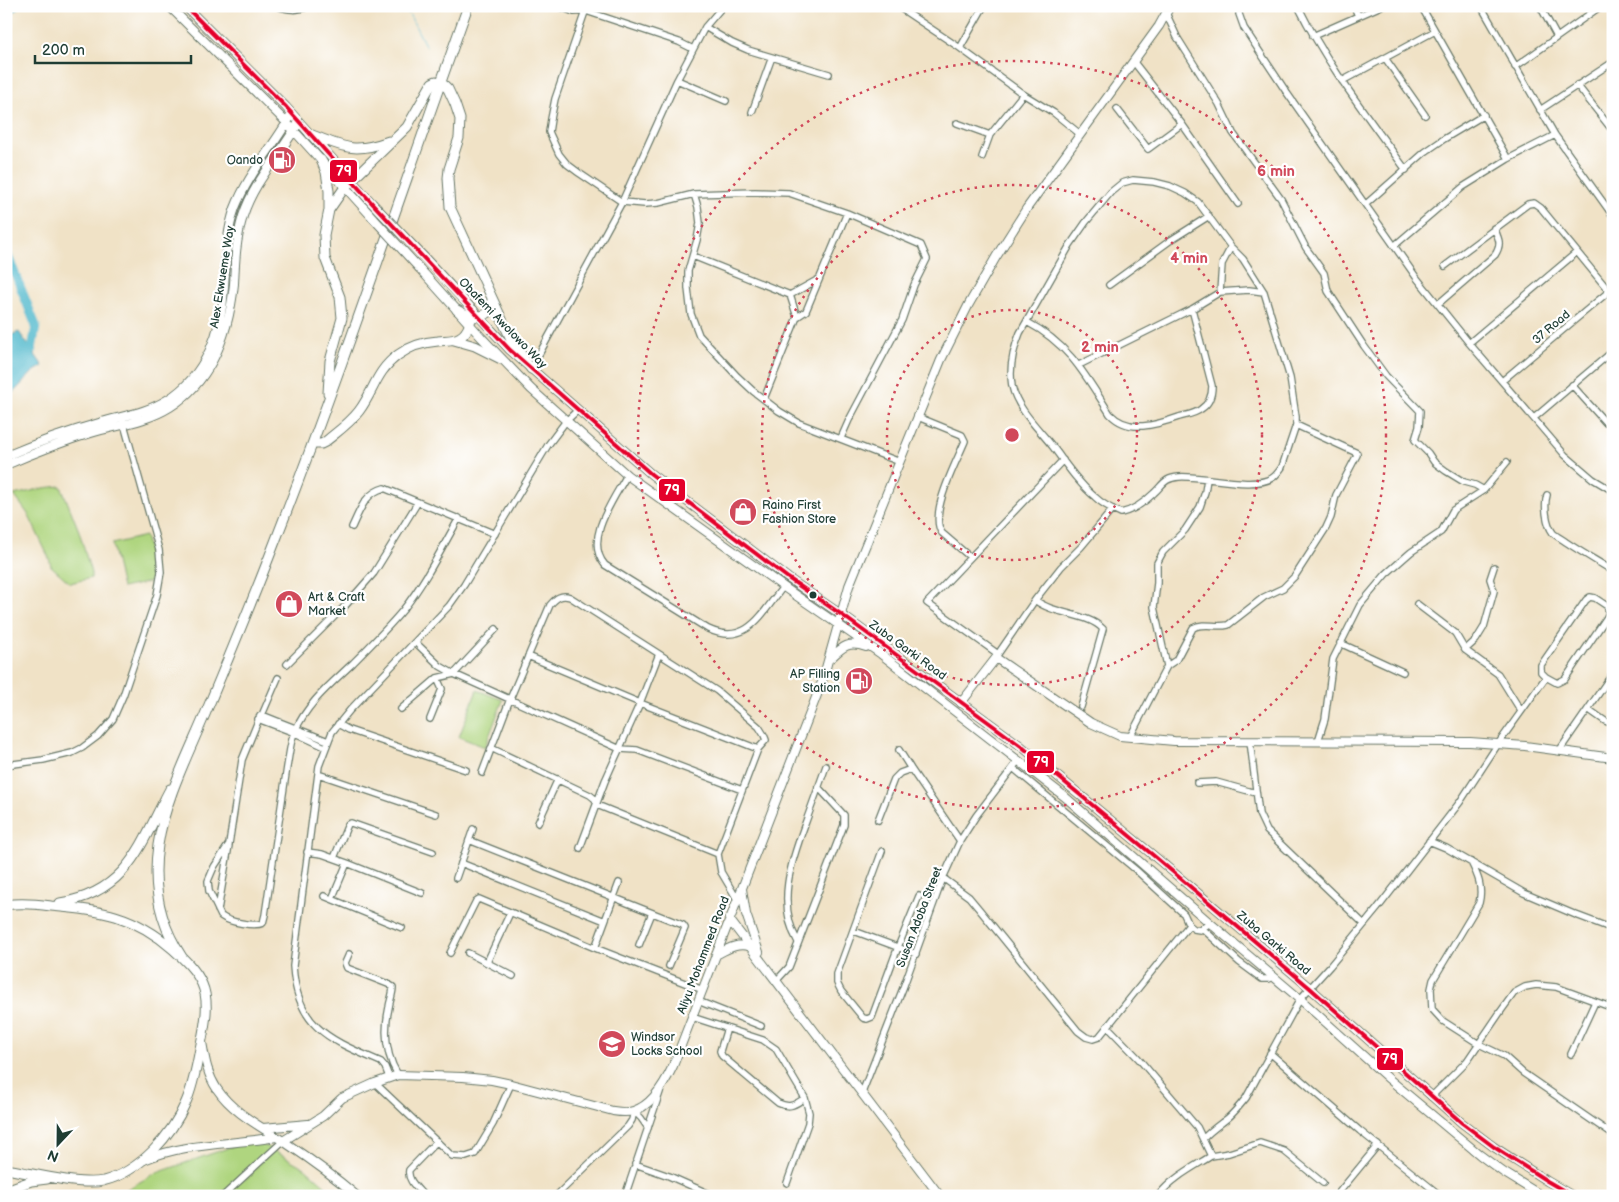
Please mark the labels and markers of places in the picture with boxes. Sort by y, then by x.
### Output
fuel station icon: Oando [267,145,297,175]
place label: Oando [227,153,263,168]
centre of rings [1003,426,1021,444]
shop icon: Raino First Fashion Store [728,497,758,527]
place label: Raino First Fashion Store [762,498,836,527]
shop icon: Art & Craft Market [274,589,304,619]
place label: Art & Craft Market [308,590,365,619]
unlabelled marker [808,590,818,600]
fuel station icon: AP Filling Station [844,666,874,696]
place label: AP Filling Station [790,667,840,696]
school or university icon: Windsor Locks School [597,1029,627,1059]
place label: Windsor Locks School [631,1030,702,1059]

